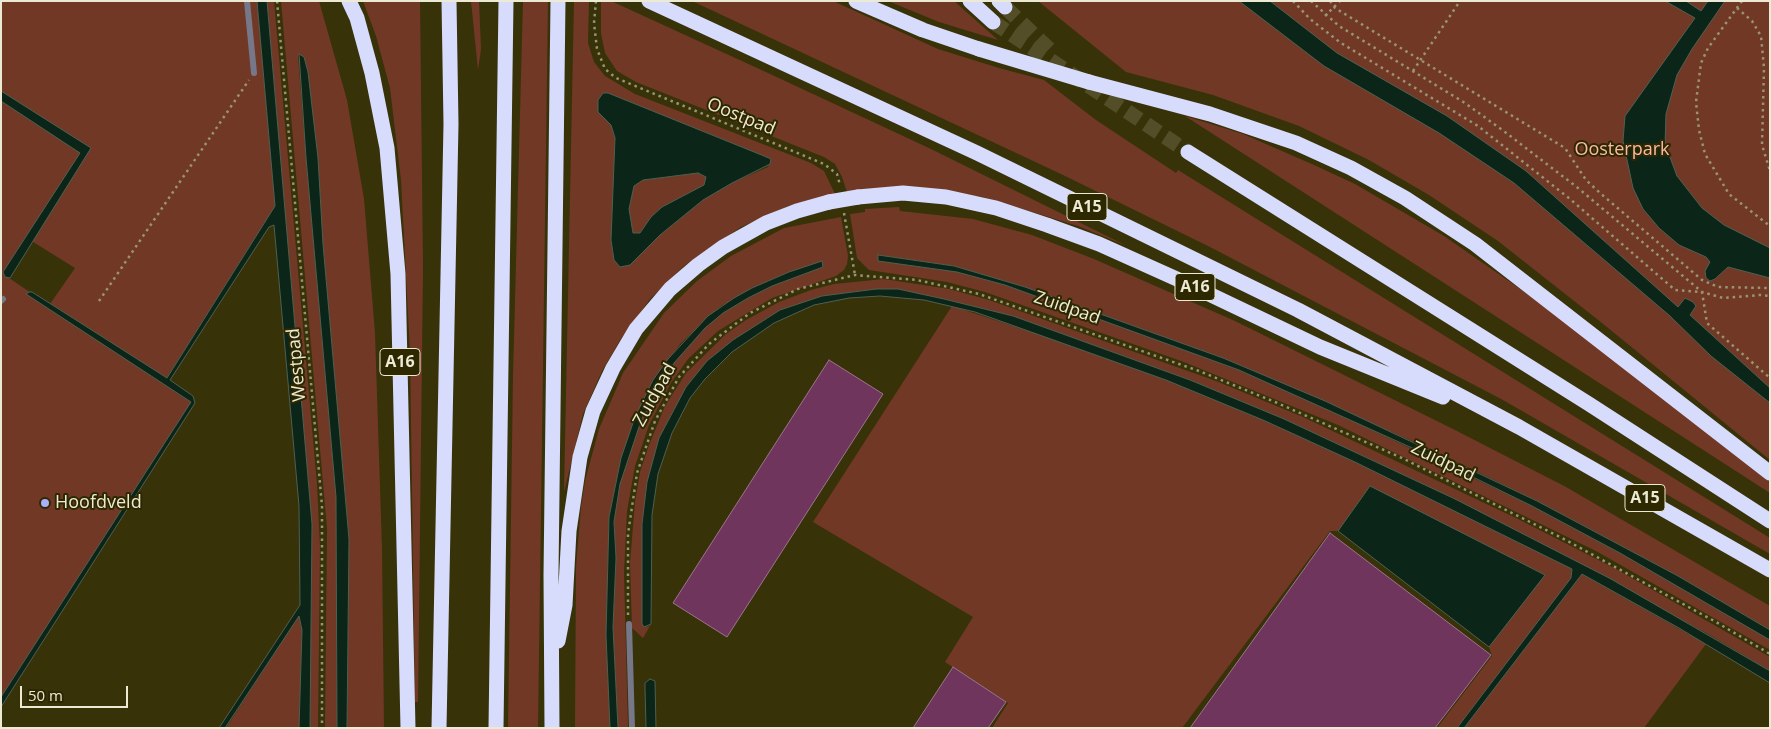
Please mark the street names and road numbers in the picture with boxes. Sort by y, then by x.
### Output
street label: Oostpad [704,94,778,140]
road number: A15 [1067,193,1107,220]
road number: A16 [1175,274,1215,300]
street label: Zuidpad [1031,287,1103,329]
street label: Westpad [283,327,311,403]
road number: A16 [380,348,420,376]
street label: Zuidpad [629,360,681,430]
street label: Zuidpad [1407,437,1479,487]
road number: A15 [1625,484,1665,512]

